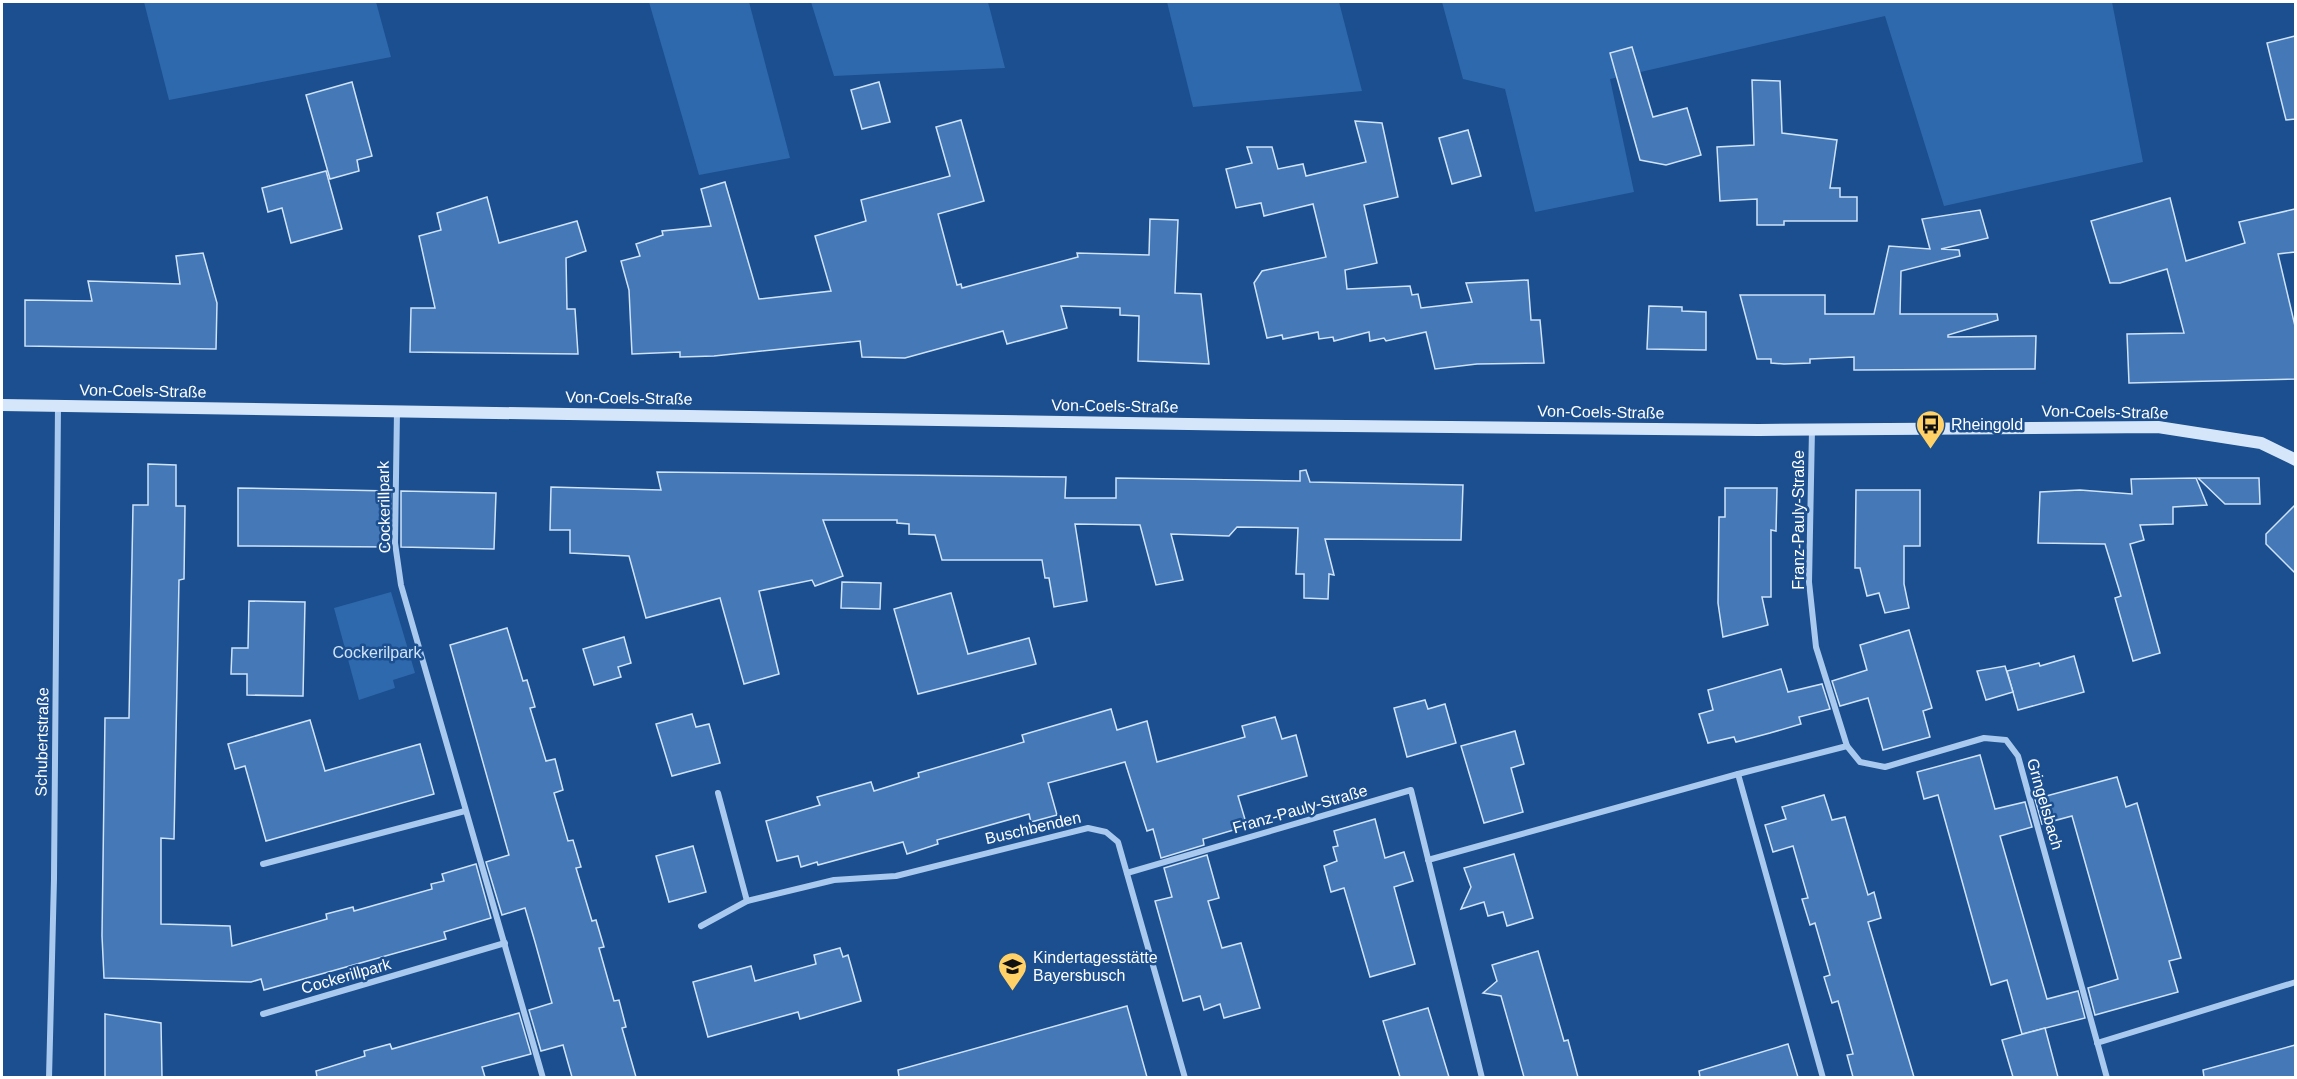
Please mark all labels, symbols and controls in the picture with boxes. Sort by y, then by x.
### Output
street label: Von-Coels-Straße [79,381,207,401]
street label: Von-Coels-Straße [565,388,693,408]
street label: Von-Coels-Straße [1051,396,1179,416]
street label: Von-Coels-Straße [1537,402,1665,422]
street label: Von-Coels-Straße [2041,402,2169,422]
bus stop icon: Rheingold [1914,408,1946,450]
place label: Rheingold [1951,416,2023,433]
street label: Franz-Pauly-Straße [1790,450,1807,590]
street label: Cockerillpark [375,460,393,553]
park label: Cockerilpark [333,644,422,661]
street label: Schubertstraße [33,687,51,797]
street label: Gringelsbach [2024,756,2066,852]
street label: Franz-Pauly-Straße [1231,782,1370,836]
street label: Buschbenden [983,809,1083,847]
place label: Kindertagesstätte Bayersbusch [1033,949,1158,984]
school or university icon: Kindertagesstätte Bayersbusch [996,950,1028,992]
street label: Cockerillpark [299,955,394,997]

